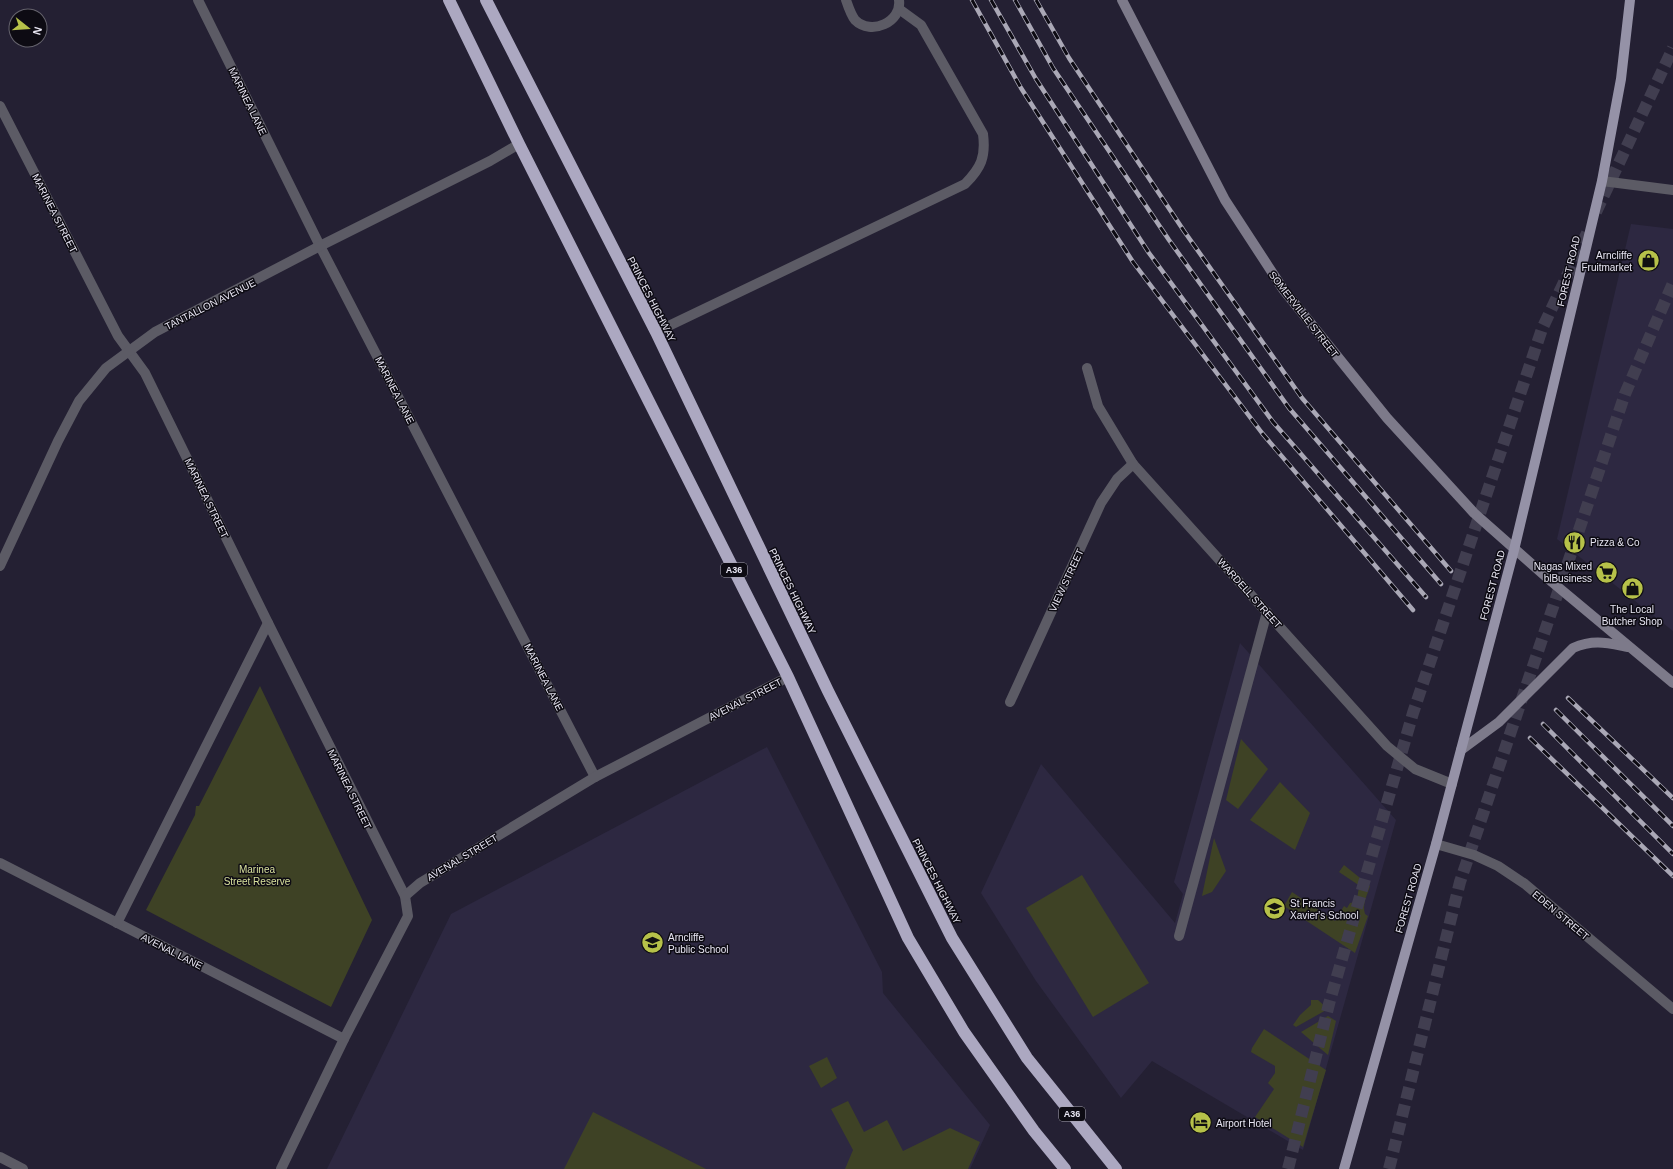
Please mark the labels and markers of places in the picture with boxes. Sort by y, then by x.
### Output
shop icon: Arncliffe Fruitmarket [1635,248,1661,274]
place label: Arncliffe Fruitmarket [1581,250,1632,273]
restaurant icon: Pizza & Co [1562,529,1588,555]
place label: Pizza & Co [1590,537,1640,548]
supermarket icon: Nagas Mixed blBusiness [1594,559,1620,585]
place label: Nagas Mixed blBusiness [1534,561,1592,584]
shop icon: The Local Butcher Shop [1619,576,1645,602]
place label: The Local Butcher Shop [1602,604,1663,627]
school or university icon: St Francis Xavier's School [1262,896,1288,922]
place label: St Francis Xavier's School [1290,898,1359,921]
school or university icon: Arncliffe Public School [639,930,665,956]
place label: Arncliffe Public School [668,932,729,955]
hotel icon: Airport Hotel [1187,1110,1213,1136]
place label: Airport Hotel [1216,1118,1272,1129]

